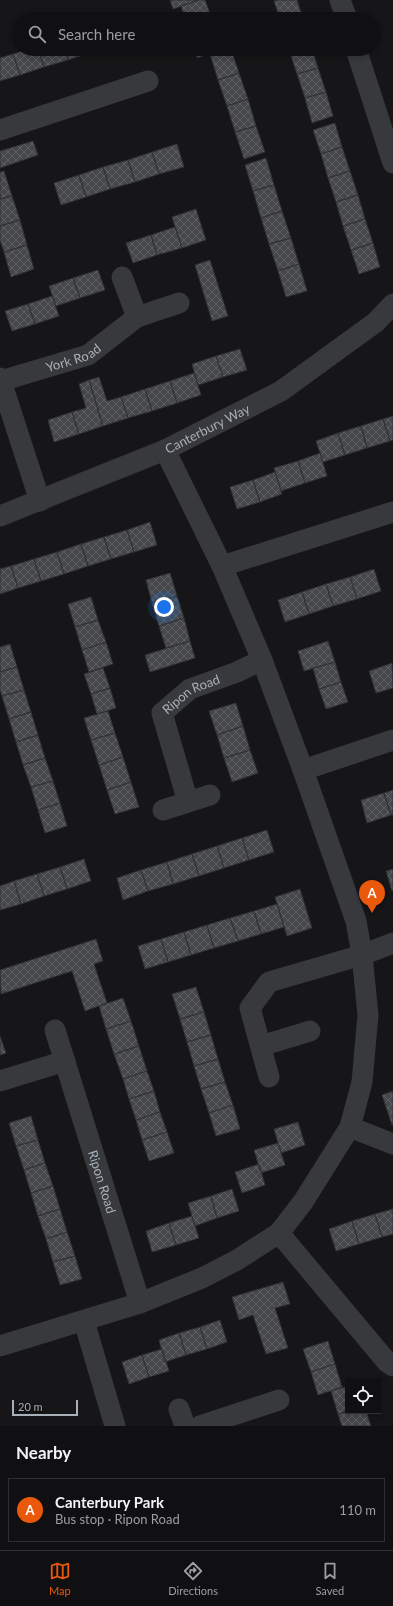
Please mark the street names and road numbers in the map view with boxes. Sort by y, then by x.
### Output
street label: York Road [44,340,104,375]
street label: Canterbury Way [162,400,253,457]
street label: Ripon Road [159,671,222,717]
street label: Ripon Road [85,1148,120,1215]

